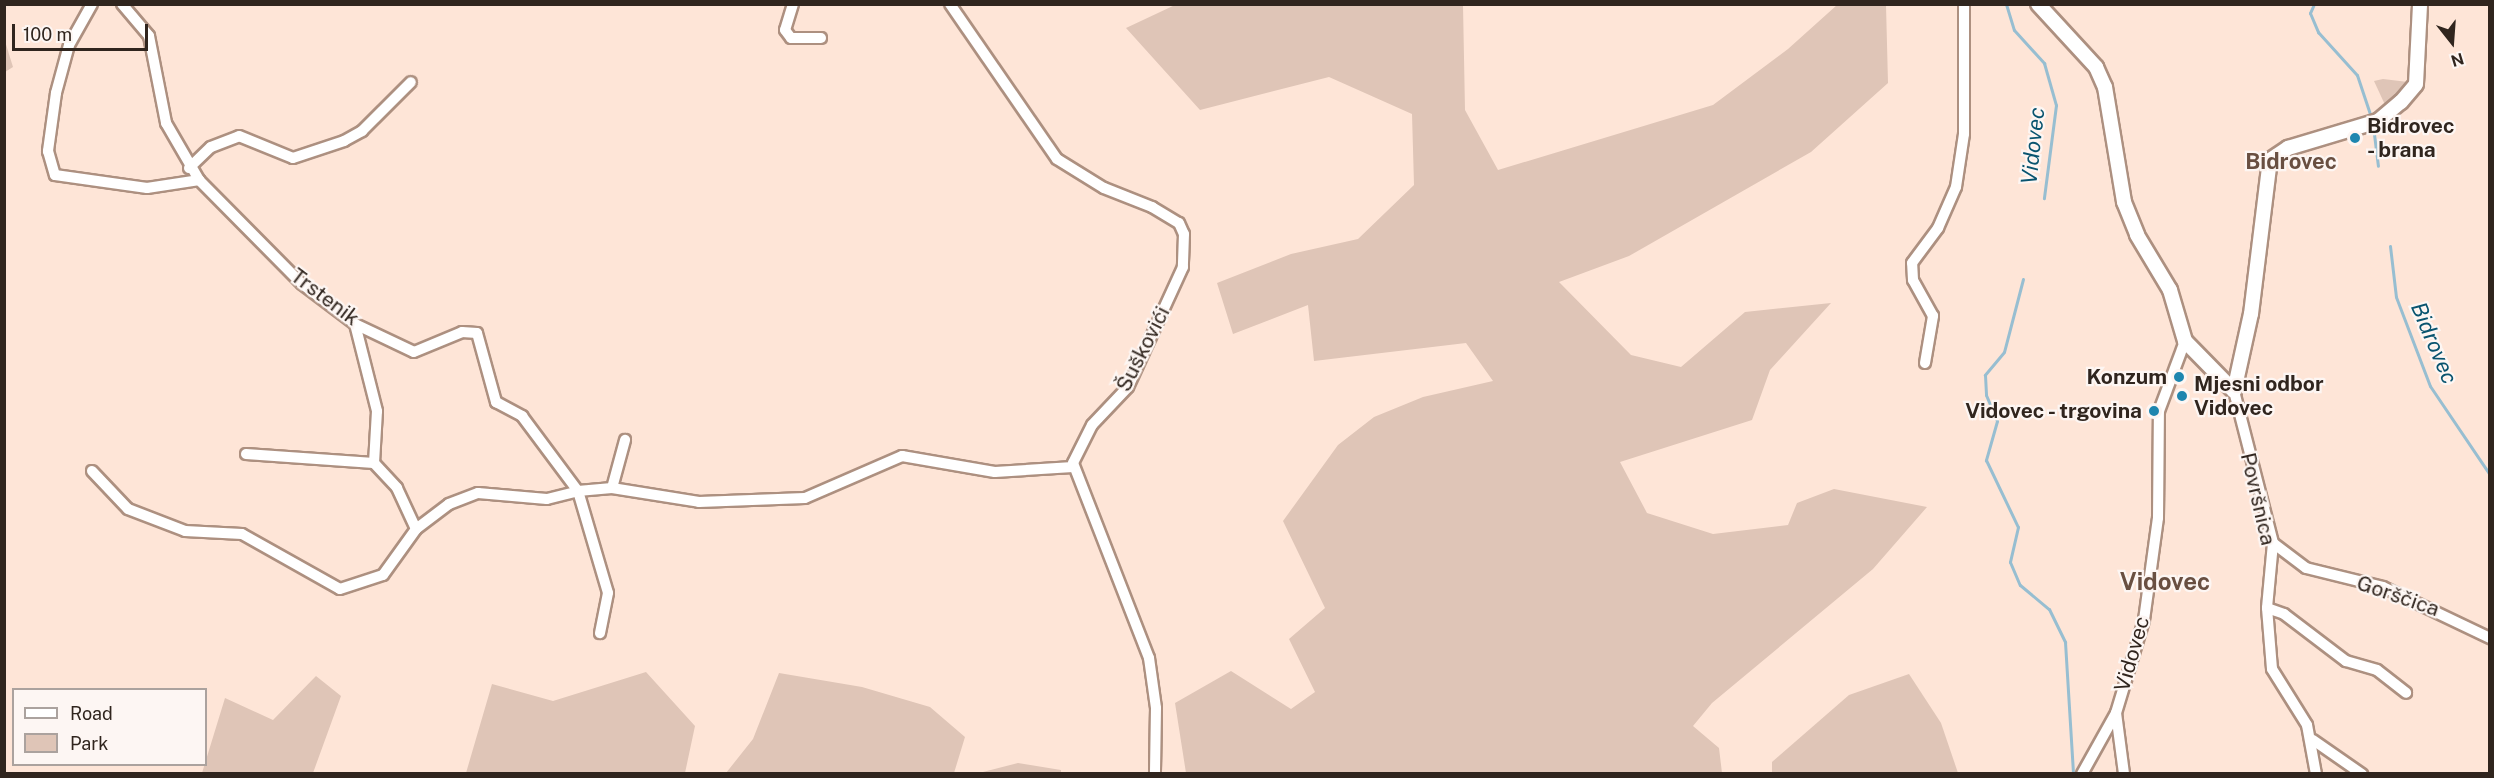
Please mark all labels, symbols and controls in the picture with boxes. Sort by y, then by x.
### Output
scale bar [15,12,152,50]
north arrow [2422,12,2482,72]
text: 100 m [23,24,72,45]
text: N [2449,49,2466,71]
water label: Vidovec [2016,106,2050,186]
place label: Bidrovec - brana [2367,113,2454,163]
marker: Bidrovec - brana [2348,131,2362,145]
district label: Bidrovec [2245,149,2337,175]
street label: Trstenik [286,263,364,331]
water label: Bidrovec [2405,298,2463,388]
street label: Šuškovići [1111,302,1175,396]
place label: Konzum [2086,364,2167,390]
marker: Konzum [2172,370,2186,384]
place label: Mjesni odbor Vidovec [2194,371,2324,421]
marker: Mjesni odbor Vidovec [2175,389,2189,403]
place label: Vidovec - trgovina [1962,398,2142,424]
marker: Vidovec - trgovina [2147,404,2161,418]
street label: Površnica [2235,450,2281,548]
district label: Vidovec [2120,568,2210,596]
street label: Gorščica [2353,570,2443,622]
street label: Vidovec [2109,613,2155,695]
legend [12,688,207,766]
text: Road [70,703,113,724]
text: Park [70,733,108,754]

